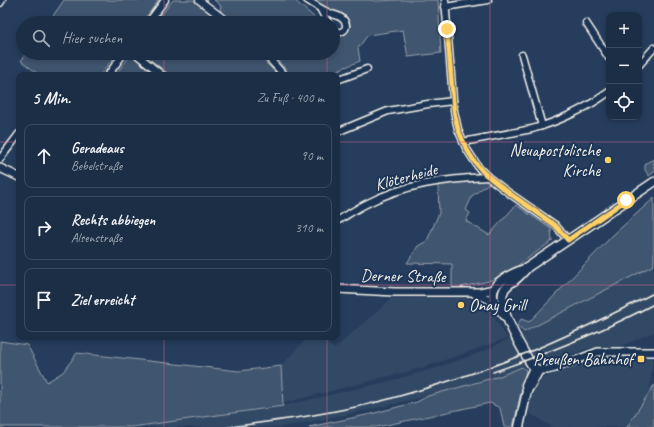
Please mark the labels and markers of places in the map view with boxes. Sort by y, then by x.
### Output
place label: Neuapostolische Kirche [509,140,601,181]
marker: Neuapostolische Kirche [603,155,613,165]
place label: Onay Grill [469,295,529,316]
marker: Onay Grill [456,300,466,310]
place label: Preußen Bahnhof [533,349,637,370]
marker: Preußen Bahnhof [636,354,646,364]

